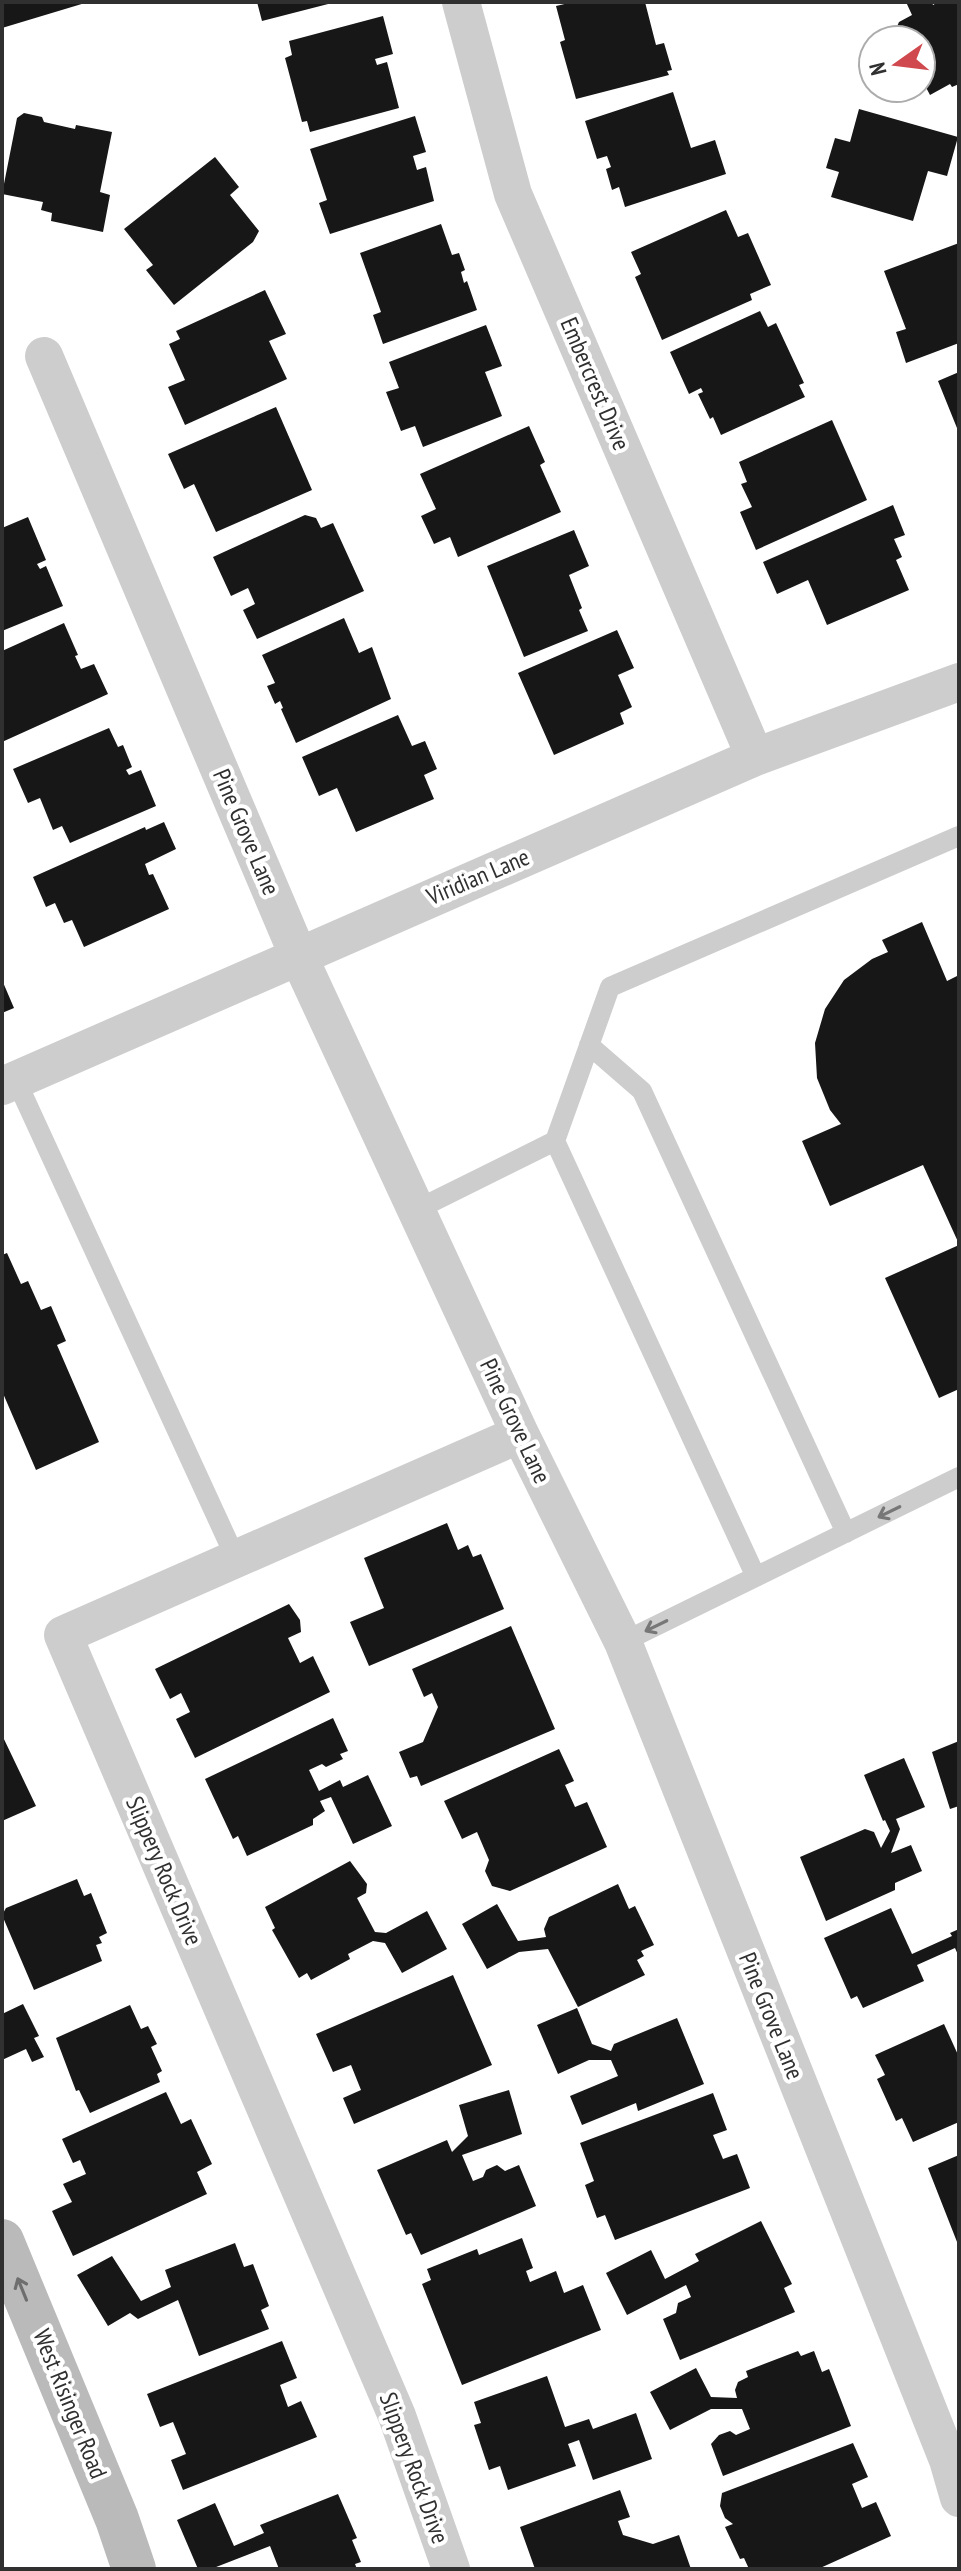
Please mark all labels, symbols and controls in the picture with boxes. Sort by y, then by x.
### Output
north arrow [857,24,937,104]
text: N [863,60,893,78]
street label: Embercrest Drive [554,313,637,455]
street label: Pine Grove Lane [206,764,287,900]
street label: Viridian Lane [421,841,534,912]
street label: Pine Grove Lane [473,1353,558,1488]
one-way arrow [878,1505,901,1520]
one-way arrow [644,1619,668,1634]
street label: Slippery Rock Drive [119,1792,210,1950]
street label: Pine Grove Lane [732,1948,811,2084]
one-way arrow [14,2277,28,2302]
street label: West Risinger Road [26,2325,115,2483]
street label: Slippery Rock Drive [373,2388,456,2548]

